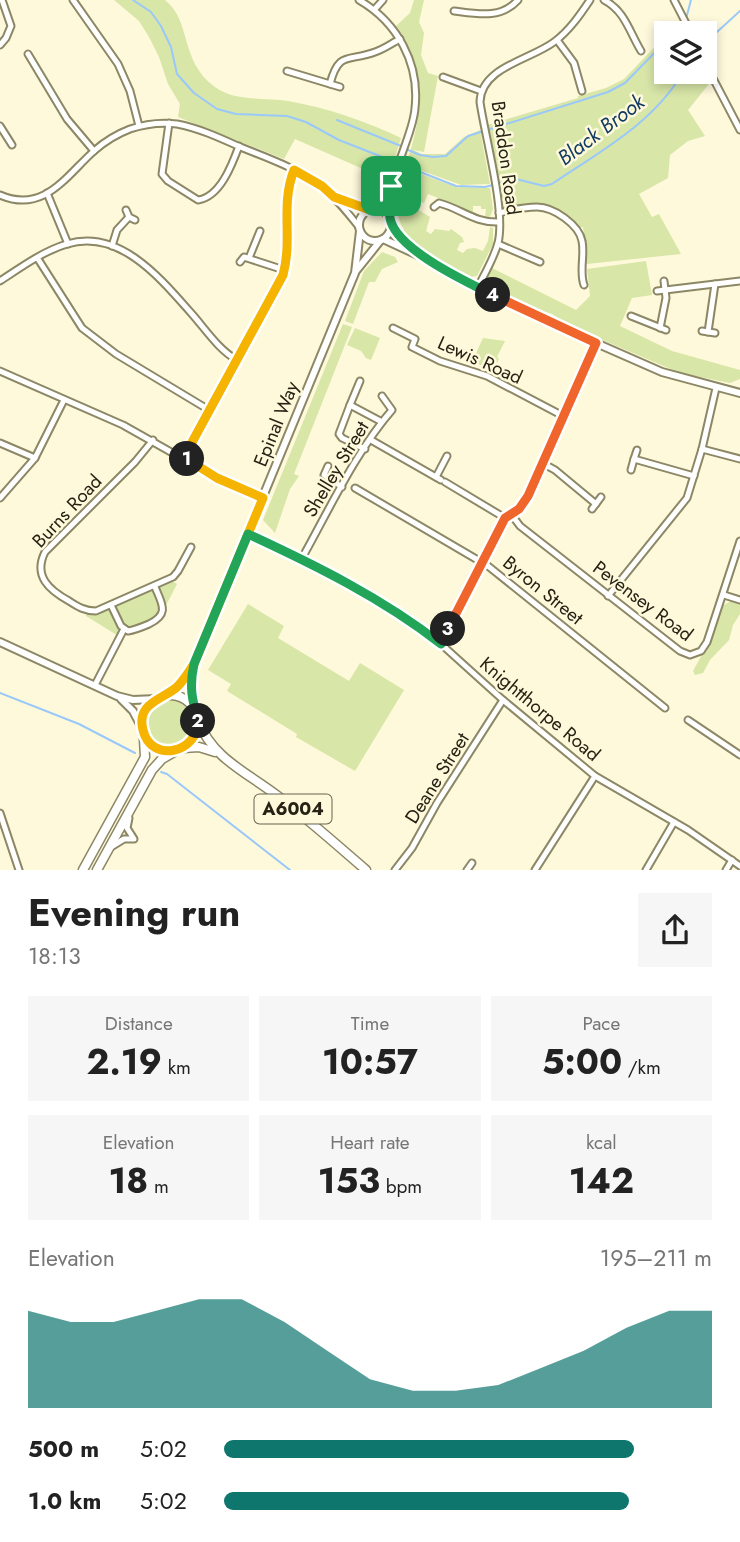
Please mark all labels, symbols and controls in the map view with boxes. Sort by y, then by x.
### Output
map controls [654,21,717,84]
button: layers [654,21,717,84]
water label: Black Brook [551,87,652,173]
street label: Braddon Road [485,99,527,217]
pin [361,156,421,216]
icon: arrive [372,167,410,205]
pin: 4 [476,278,510,312]
text: 4 [486,281,499,308]
street label: Lewis Road [433,329,527,391]
street label: Epinal Way [247,377,306,471]
street label: Shelley Street [297,415,376,522]
pin: 1 [170,442,204,476]
text: 1 [182,445,191,472]
street label: Burns Road [26,468,108,554]
street label: Byron Street [497,549,589,631]
street label: Pevensey Road [587,554,699,648]
pin: 3 [430,612,466,646]
text: 3 [442,615,453,642]
street label: Knightthorpe Road [474,651,606,767]
pin: 2 [180,704,216,738]
text: 2 [191,707,204,734]
street label: Deane Street [398,727,476,829]
road number: A6004 [254,794,332,824]
text: Evening run [28,885,240,940]
button: share [638,893,712,967]
text: 18:13 [28,939,81,973]
text: Distance [105,1010,173,1037]
text: Time [351,1010,389,1037]
text: Pace [582,1010,620,1037]
text: 2.19 [86,1037,162,1087]
text: 10:57 [322,1037,418,1087]
text: 5:00 [542,1037,622,1087]
text: km [162,1054,191,1081]
text: /km [622,1054,661,1081]
text: Elevation [103,1129,175,1156]
text: Heart rate [330,1129,410,1156]
text: kcal [586,1129,617,1156]
text: 18 [109,1156,148,1206]
text: 153 [318,1156,380,1206]
text: 142 [569,1156,634,1206]
text: m [148,1173,169,1200]
text: bpm [380,1173,422,1200]
text: Elevation [28,1241,115,1275]
text: 195–211 m [600,1241,712,1275]
text: 500 m [28,1432,99,1466]
text: 5:02 [140,1432,187,1466]
text: 1.0 km [28,1484,101,1518]
text: 5:02 [140,1484,187,1518]

